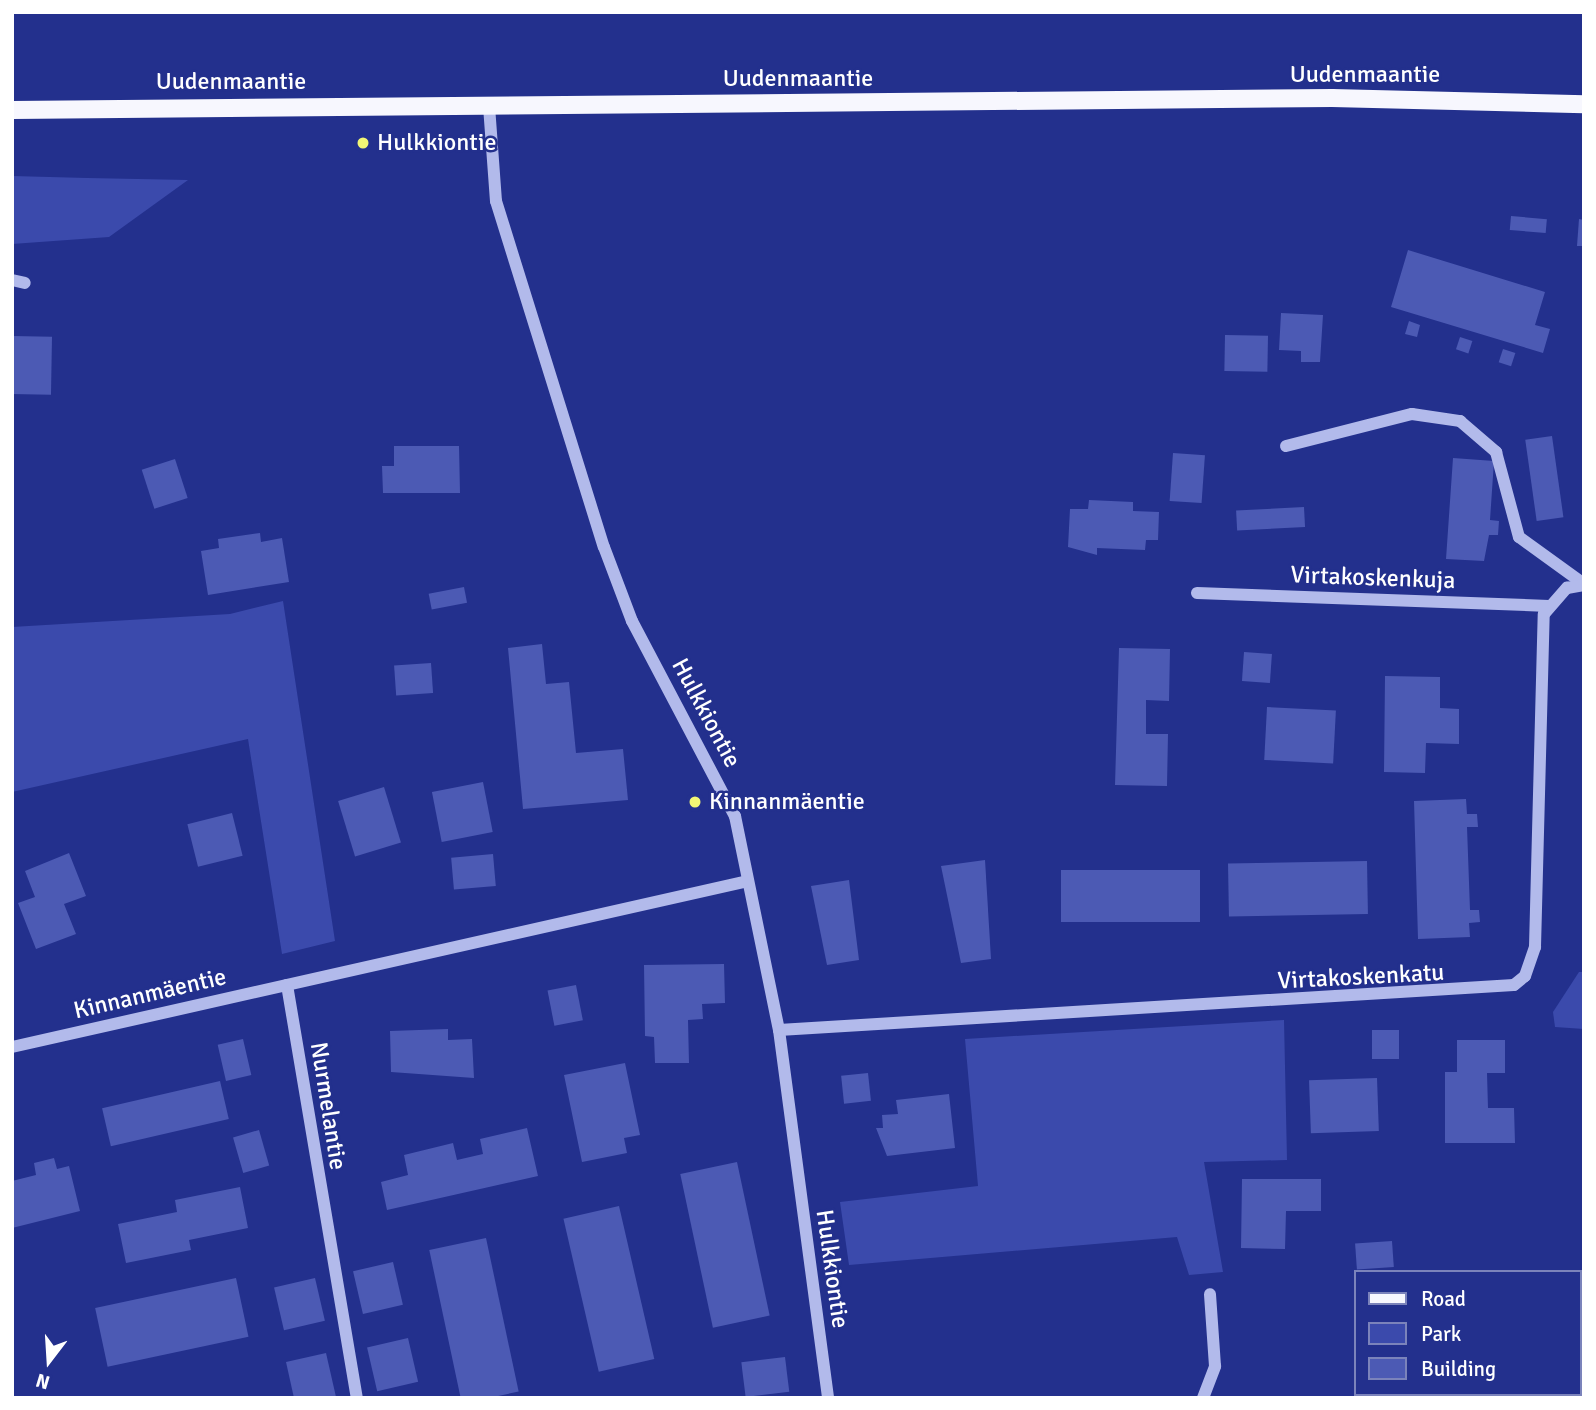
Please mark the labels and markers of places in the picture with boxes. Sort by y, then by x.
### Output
place label: Hulkkiontie [377,129,496,157]
marker: Hulkkiontie [355,135,371,151]
place label: Kinnanmäentie [709,788,865,816]
marker: Kinnanmäentie [687,794,703,810]

